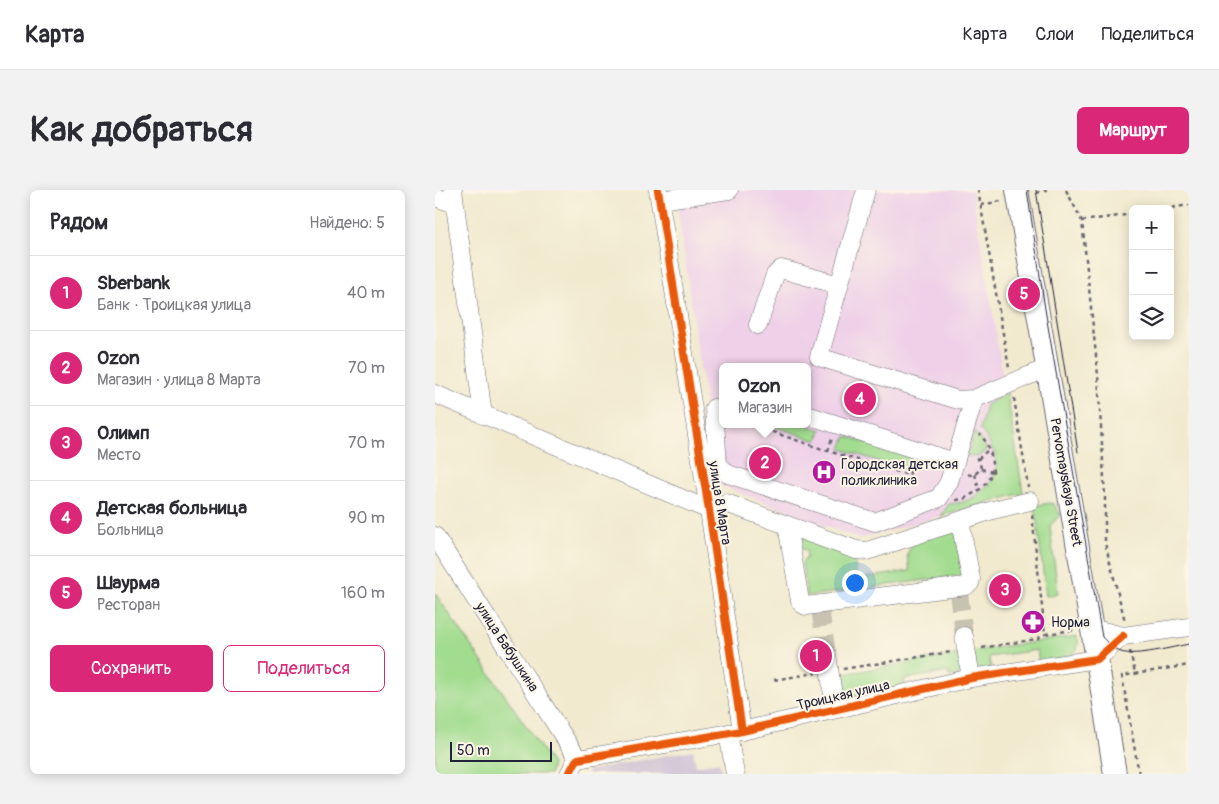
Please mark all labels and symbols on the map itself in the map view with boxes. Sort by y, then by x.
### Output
pin: 5 [1008,275,1040,313]
pin: 4 [844,380,876,418]
street label: Pervomayskaya Street [1046,416,1086,548]
pin: 2 [749,444,781,482]
place label: Городская детская поликлиника [841,456,958,489]
street label: улица 8 Марта [705,459,735,546]
hospital icon: Городская детская поликлиника [811,459,837,485]
your location [842,570,868,596]
pin: 3 [989,571,1021,609]
street label: улица Бабушкина [471,598,542,695]
pharmacy icon: Норма [1020,609,1046,635]
place label: Норма [1051,614,1090,631]
pin: 1 [800,637,832,675]
street label: Троицкая улица [795,676,891,714]
scale bar [450,739,553,762]

